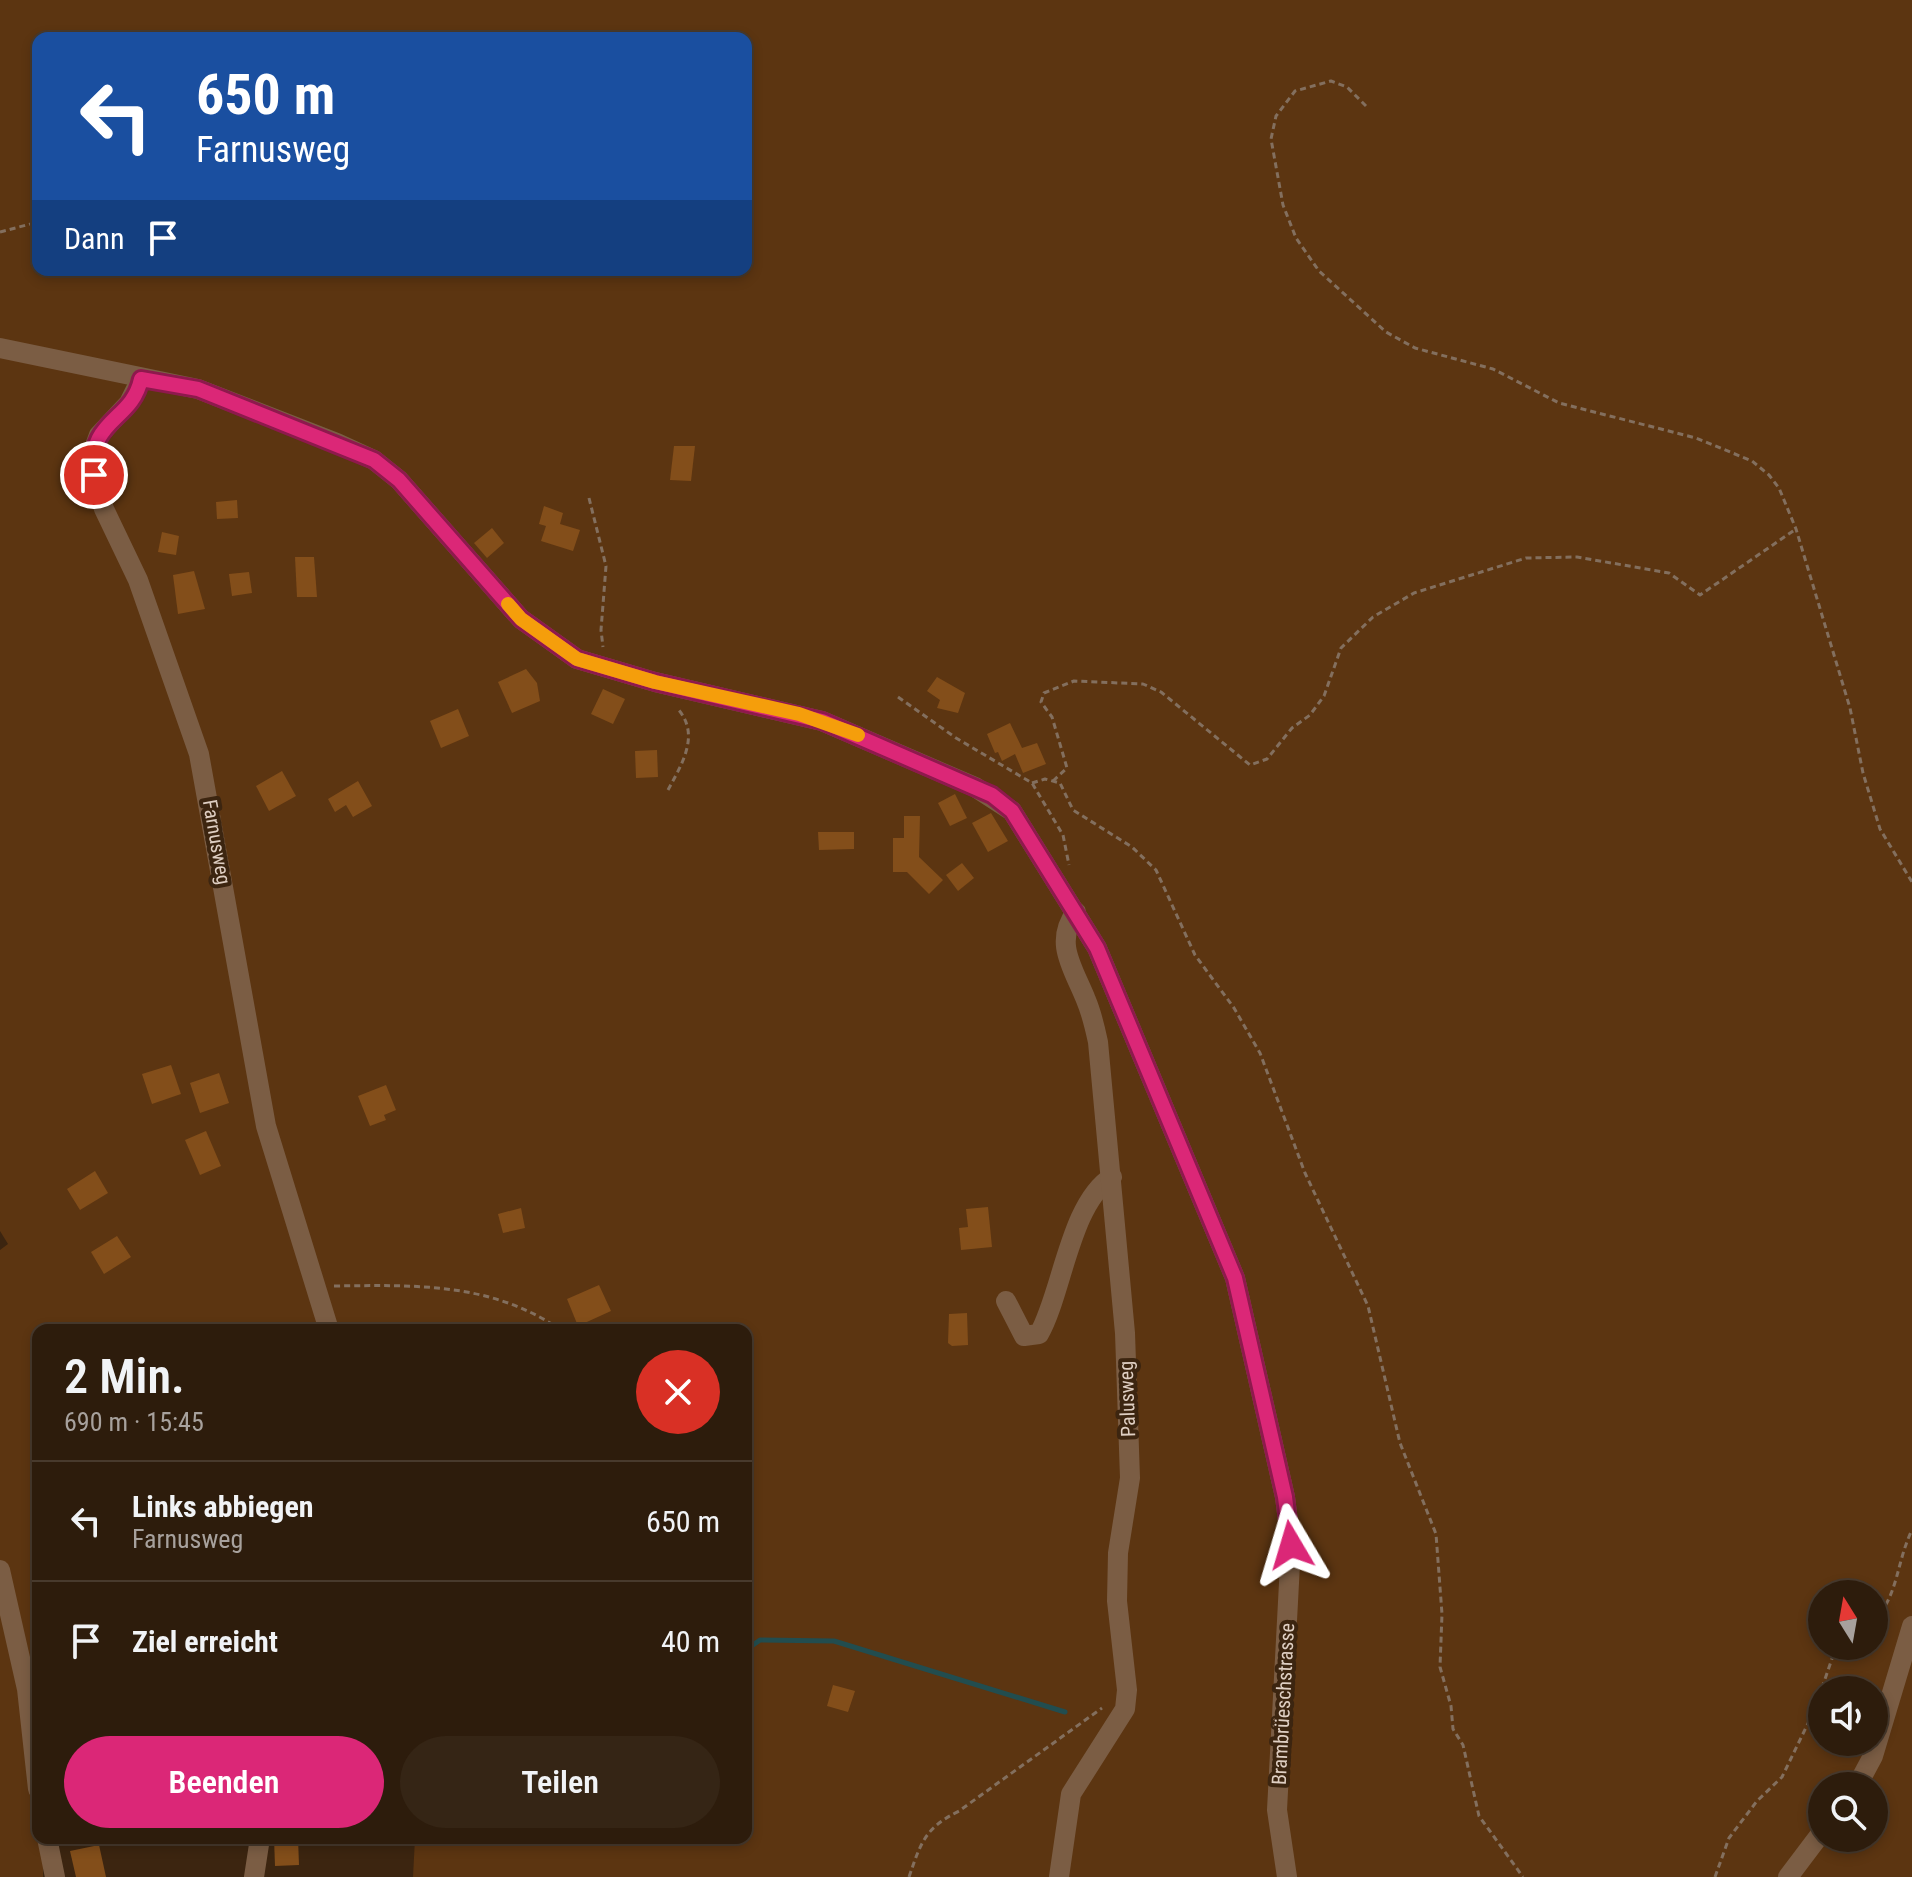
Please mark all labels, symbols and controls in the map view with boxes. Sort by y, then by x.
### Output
text: 650 m [196,62,335,128]
icon: left [64,64,168,168]
text: Farnusweg [196,129,350,171]
icon: arrive [141,216,185,260]
text: Dann [64,221,125,256]
pin [60,441,128,509]
icon: arrive [72,453,116,497]
street label: Farnusweg [198,798,236,886]
text: 2 Min. [64,1348,185,1405]
button: close [636,1350,720,1434]
street label: Palusweg [1114,1361,1140,1437]
text: 690 m · 15:45 [64,1407,204,1437]
text: Links abbiegen [132,1489,314,1524]
icon: left [64,1499,108,1543]
position arrow [1249,1503,1333,1587]
text: 650 m [646,1504,720,1539]
text: Farnusweg [132,1524,243,1554]
north arrow [1808,1580,1888,1660]
map controls [1808,1580,1888,1852]
icon: arrive [64,1619,108,1663]
street label: Brambrüeschstrasse [1267,1622,1299,1786]
text: Ziel erreicht [132,1624,278,1659]
text: 40 m [661,1624,720,1659]
button: sound [1808,1676,1888,1756]
button: Beenden [64,1736,384,1828]
button: Teilen [400,1736,720,1828]
button: search [1808,1772,1888,1852]

